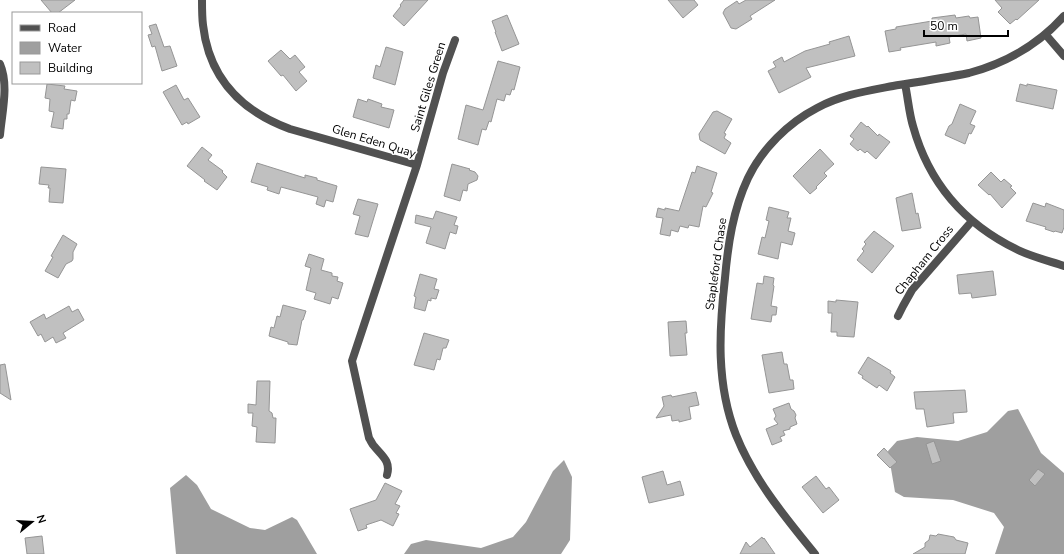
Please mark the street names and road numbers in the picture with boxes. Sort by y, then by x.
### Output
street label: Saint Giles Green [407,40,449,134]
street label: Glen Eden Quay [330,121,419,162]
street label: Stapleford Chase [702,217,730,311]
street label: Chapham Cross [891,222,957,298]

